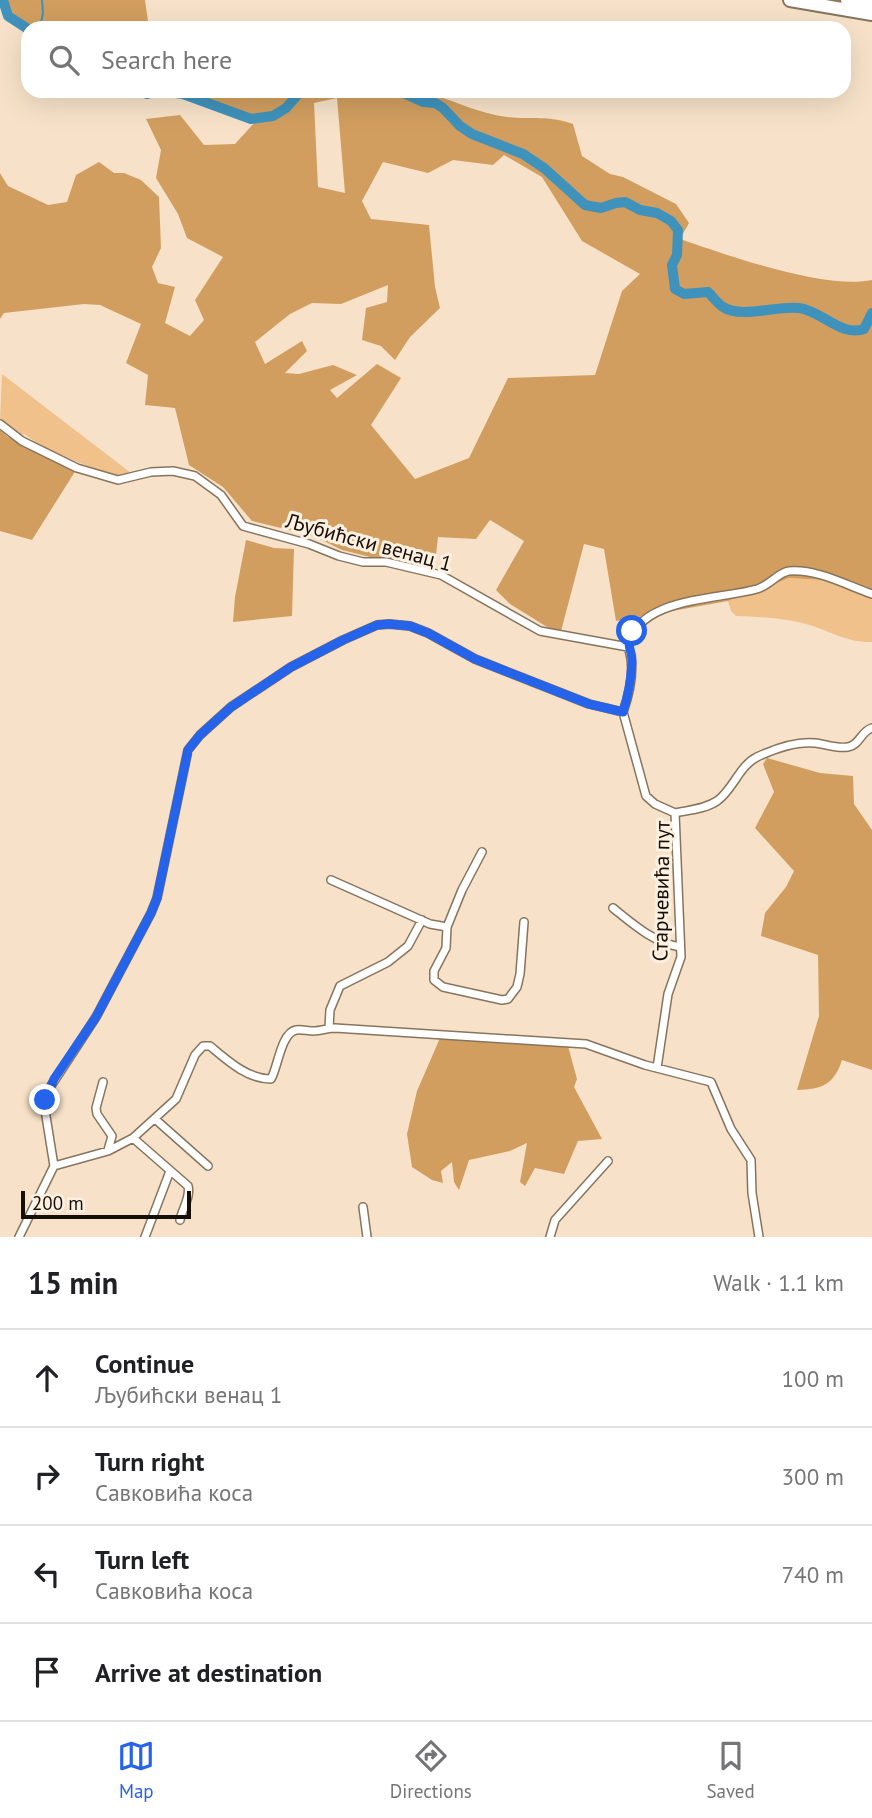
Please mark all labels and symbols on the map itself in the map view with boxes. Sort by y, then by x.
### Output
street label: Љубићски венац 1 [282,507,455,577]
route start [616,615,647,646]
street label: Старчевића пут [646,820,676,962]
route end [29,1084,60,1115]
scale bar [21,1188,191,1220]

